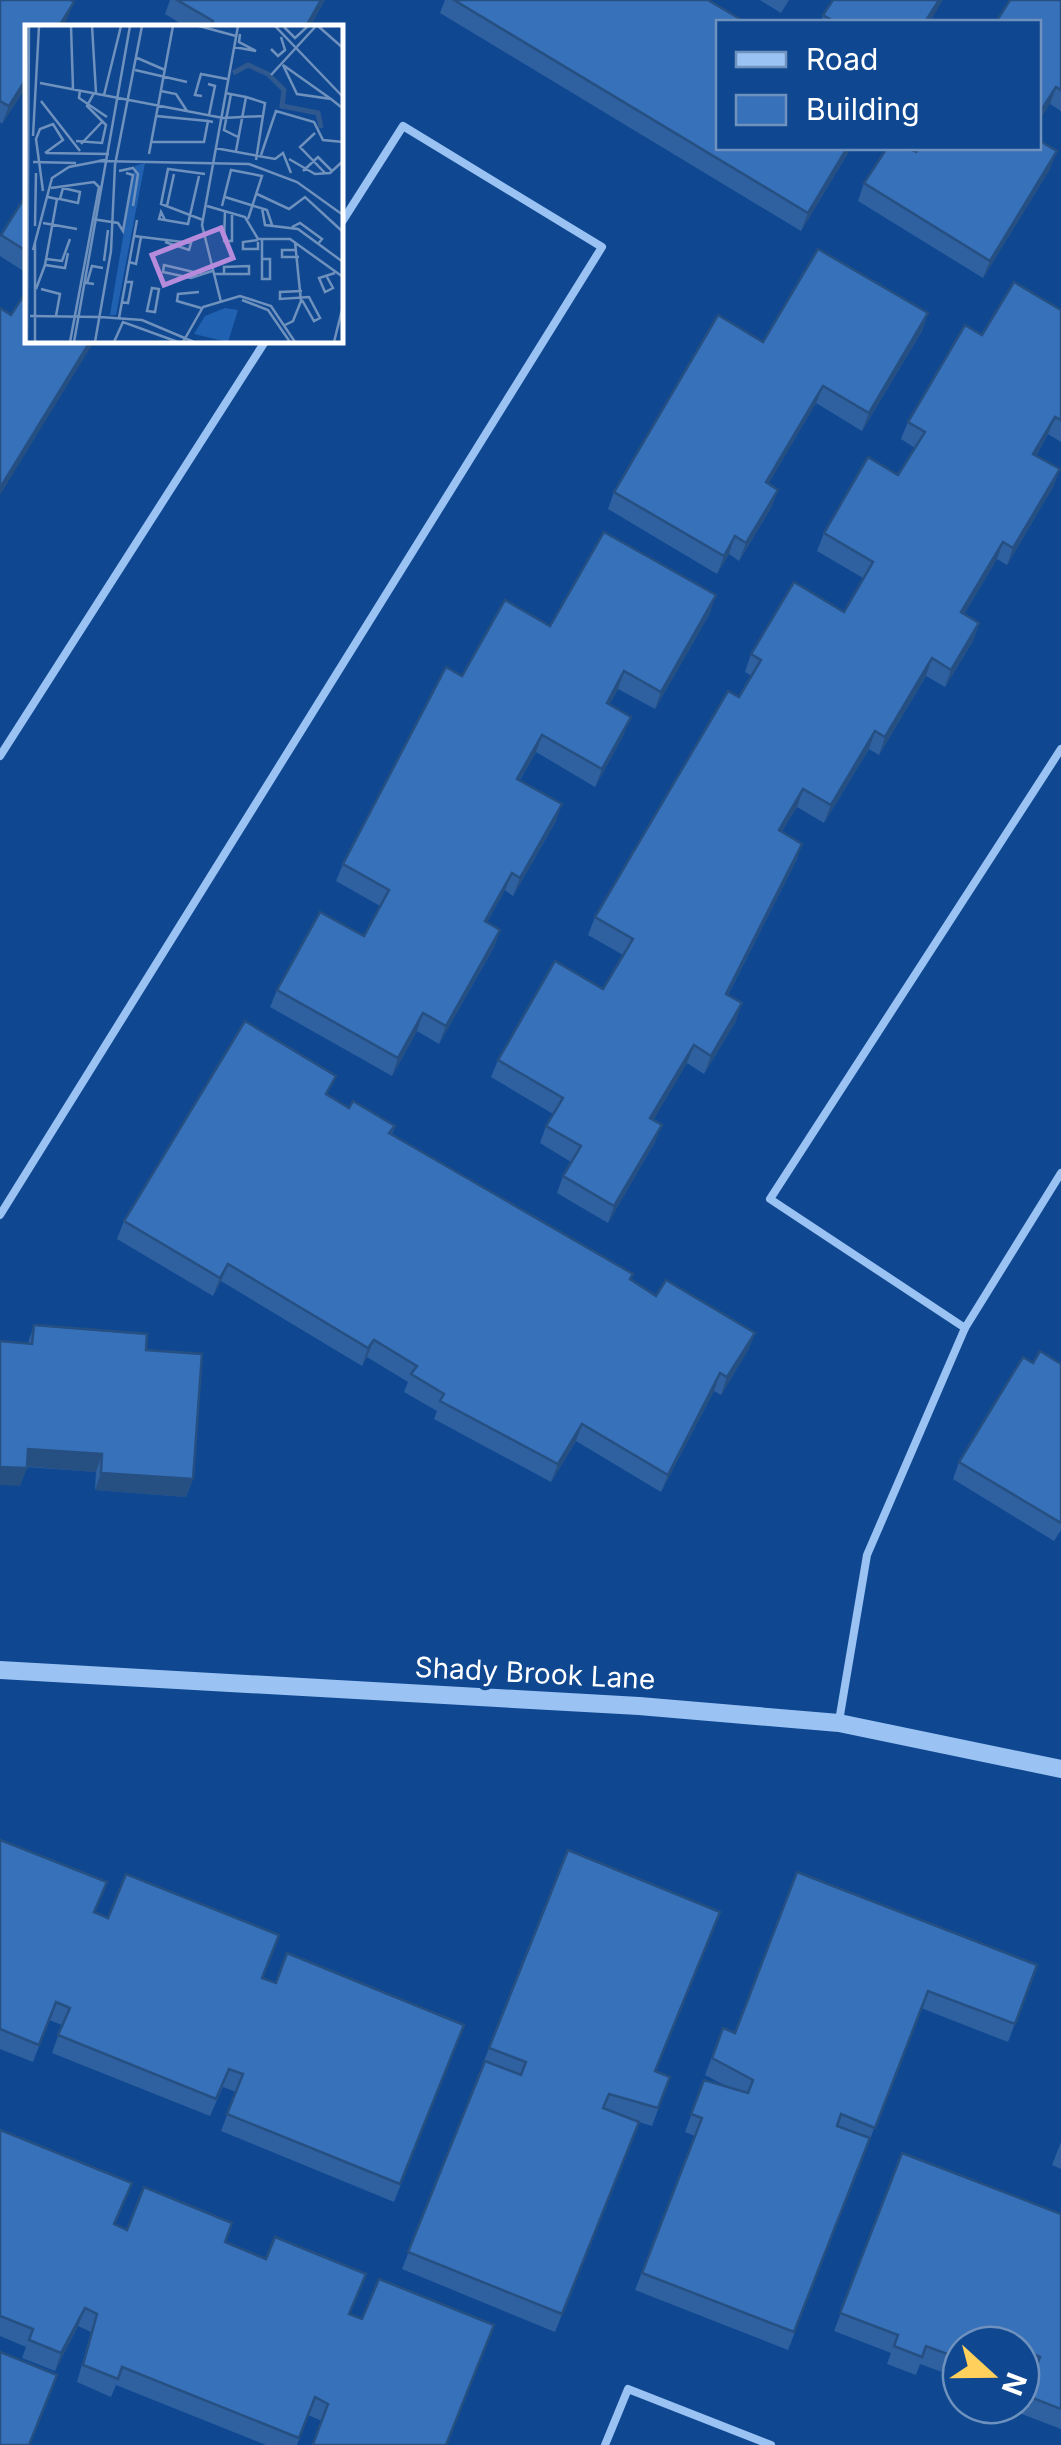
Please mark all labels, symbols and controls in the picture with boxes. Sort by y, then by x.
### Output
legend [716,20,1041,150]
inset map [25,25,342,342]
text: Road [806,41,878,77]
text: Building [806,91,920,127]
street label: Shady Brook Lane [414,1650,656,1696]
north arrow [941,2325,1041,2425]
text: N [995,2368,1034,2400]

